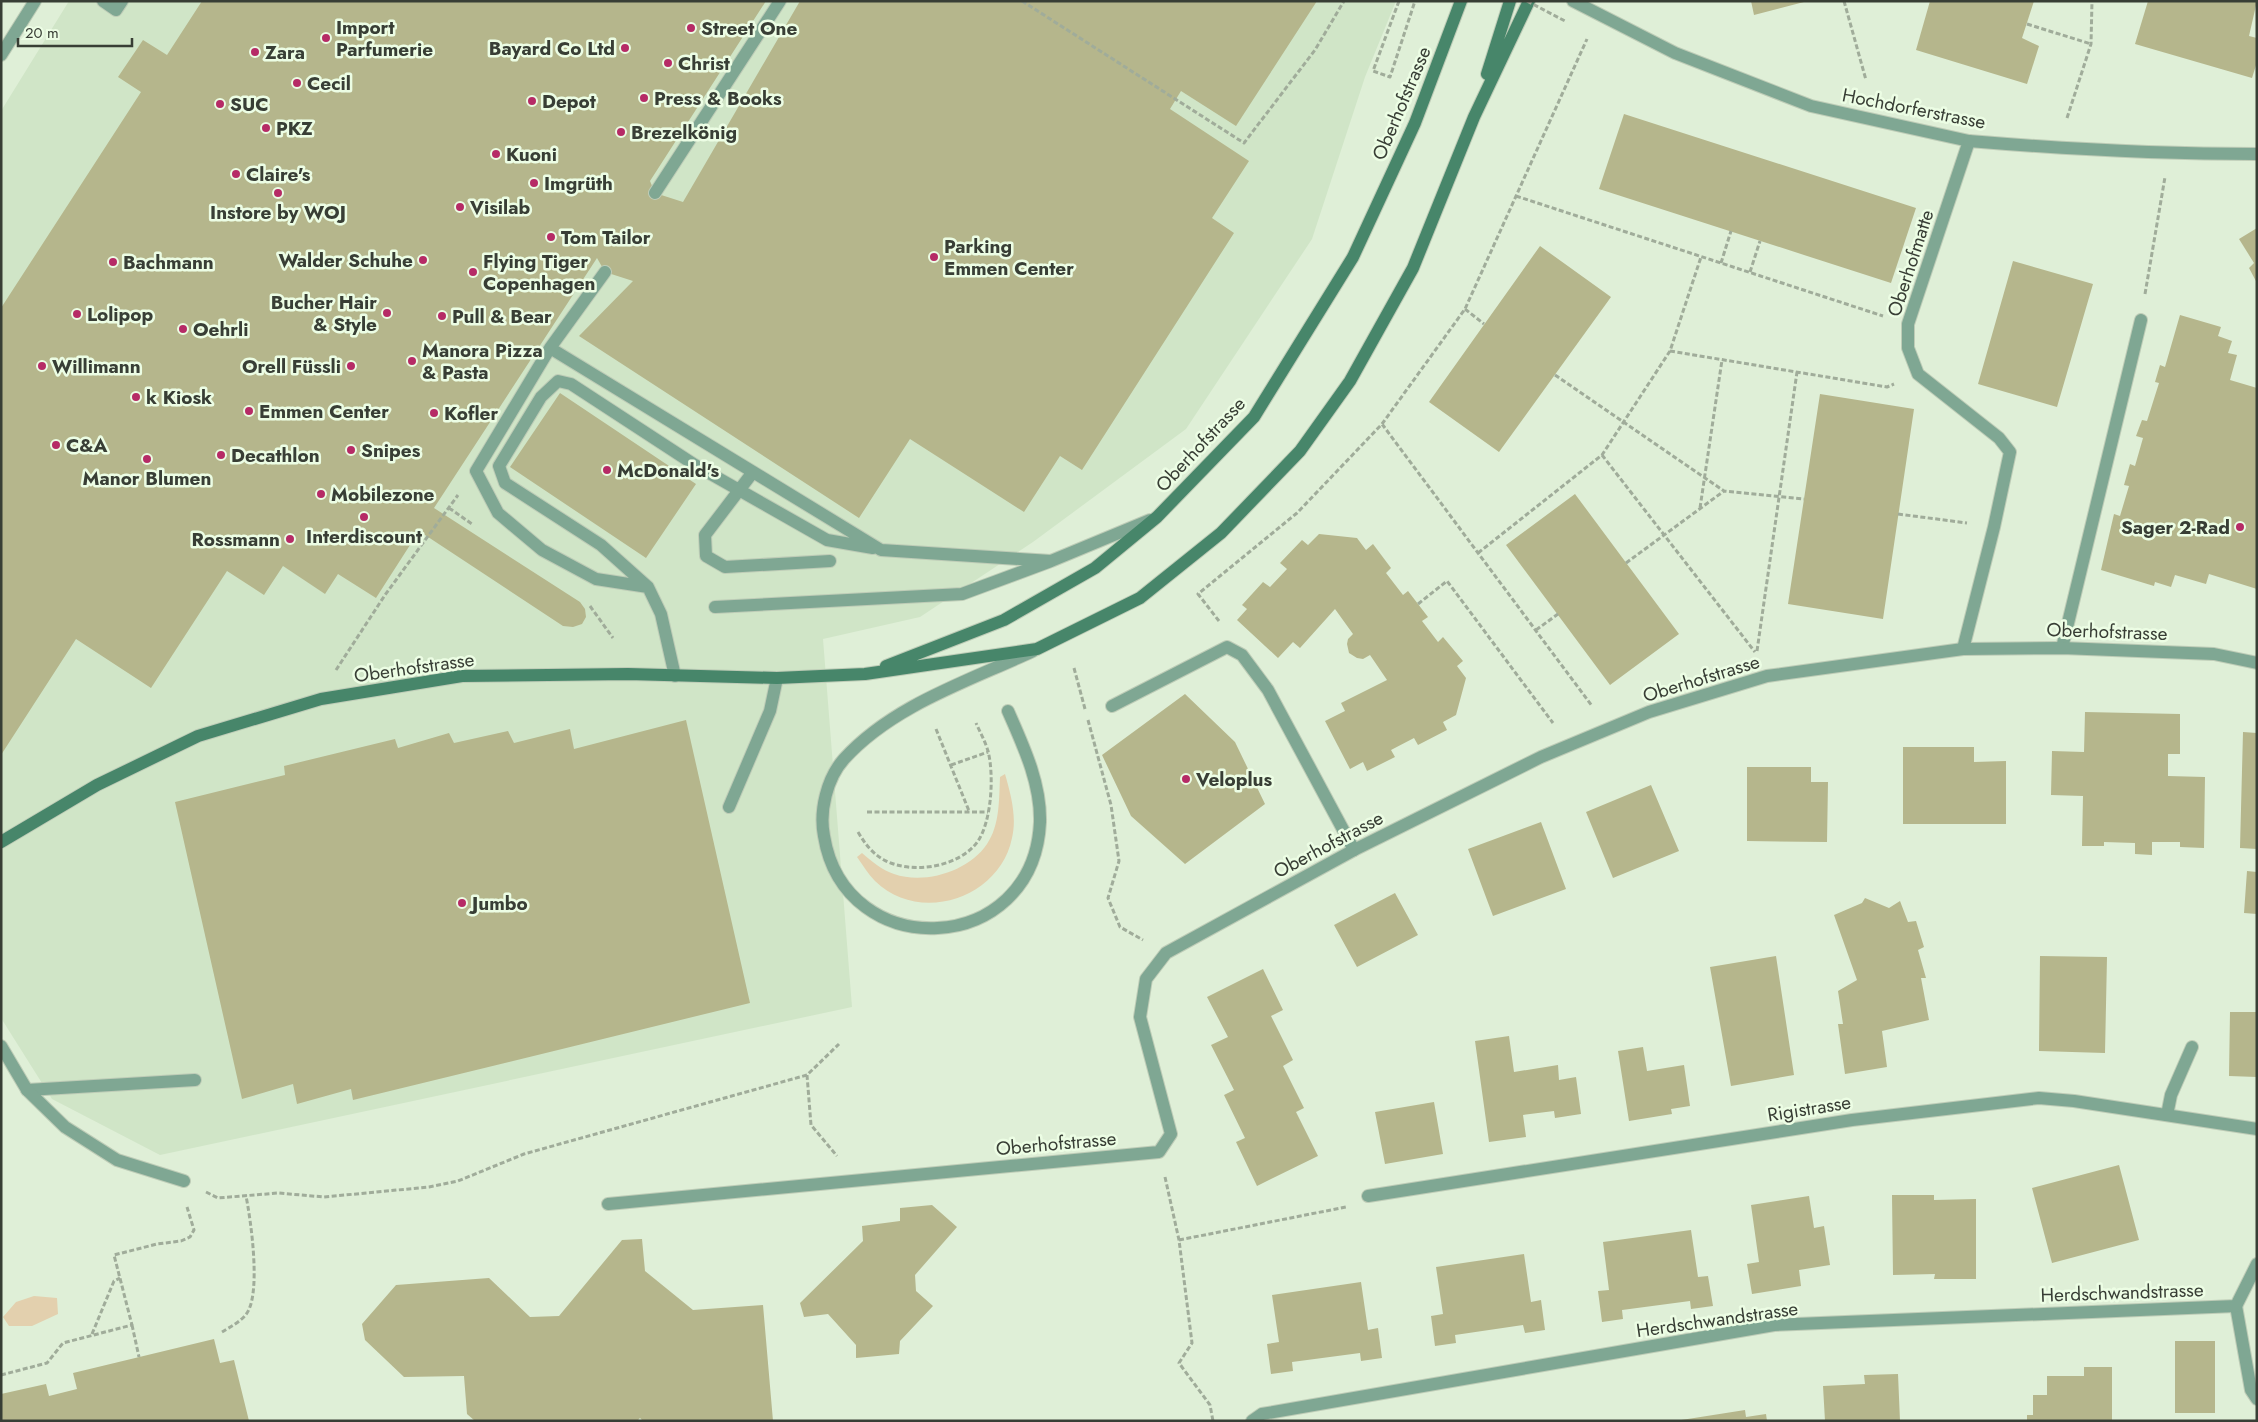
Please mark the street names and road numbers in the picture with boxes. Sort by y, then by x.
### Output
street label: Oberhofstrasse [1365,42,1438,164]
street label: Hochdorferstrasse [1840,81,1988,136]
street label: Oberhofmatte [1881,206,1940,320]
street label: Oberhofstrasse [1149,391,1252,498]
street label: Oberhofstrasse [2046,616,2168,647]
street label: Oberhofstrasse [352,646,476,689]
street label: Oberhofstrasse [1639,648,1763,709]
street label: Oberhofstrasse [1269,804,1388,885]
street label: Rigistrasse [1765,1089,1853,1128]
street label: Oberhofstrasse [995,1125,1118,1162]
street label: Herdschwandstrasse [2040,1276,2204,1309]
street label: Herdschwandstrasse [1634,1295,1800,1344]

